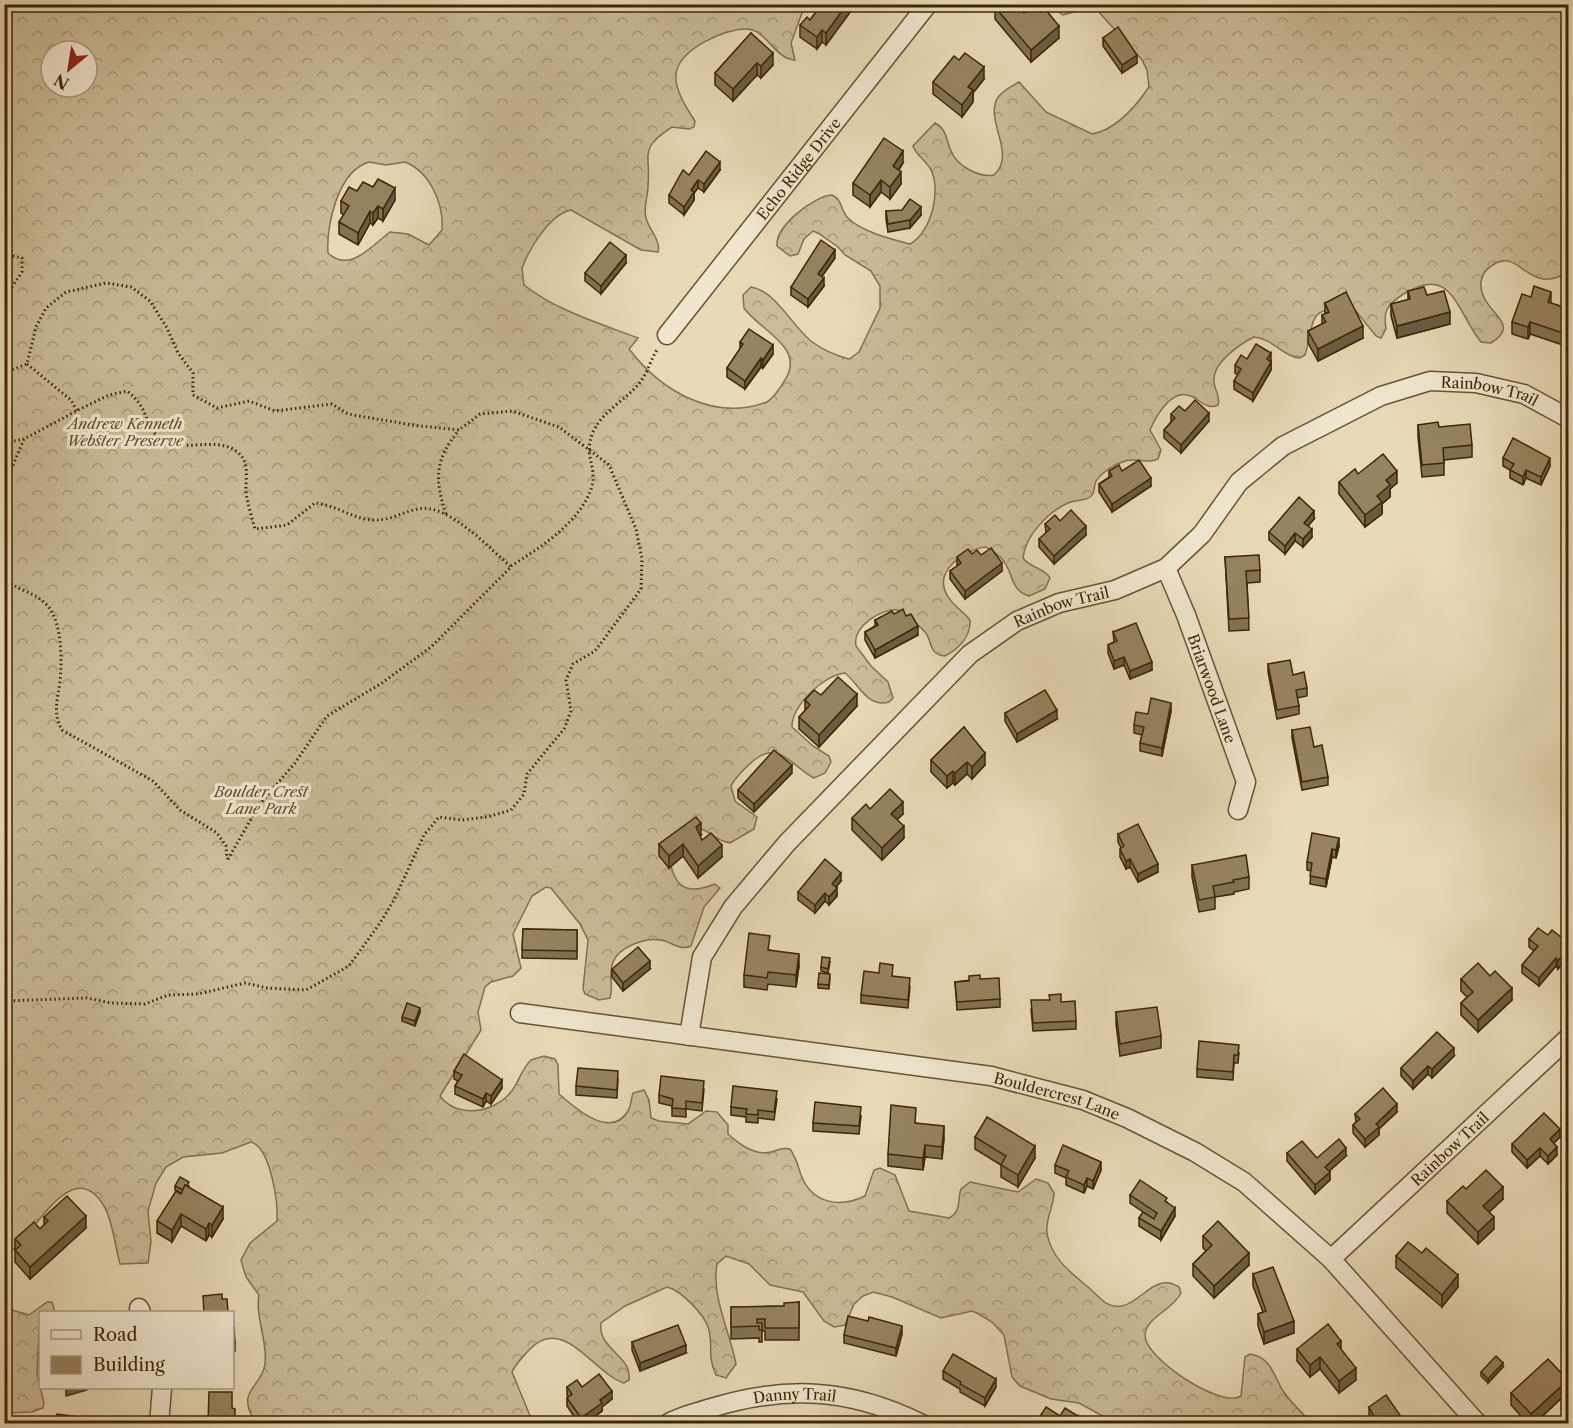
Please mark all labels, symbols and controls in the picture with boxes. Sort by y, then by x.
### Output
north arrow [39,39,99,99]
text: N [50,70,73,94]
street label: Echo Ridge Drive [752,114,844,223]
street label: Rainbow Trail [1440,372,1542,410]
park label: Andrew Kenneth Webster Preserve [66,414,184,450]
street label: Rainbow Trail [1010,582,1111,631]
street label: Briarwood Lane [1184,631,1241,746]
park label: Boulder Crest Lane Park [213,782,309,818]
street label: Bouldercrest Lane [992,1068,1123,1124]
street label: Rainbow Trail [1407,1107,1493,1189]
legend [39,1311,234,1389]
text: Road [93,1324,138,1346]
text: Building [93,1354,165,1376]
street label: Danny Trail [752,1384,838,1407]

